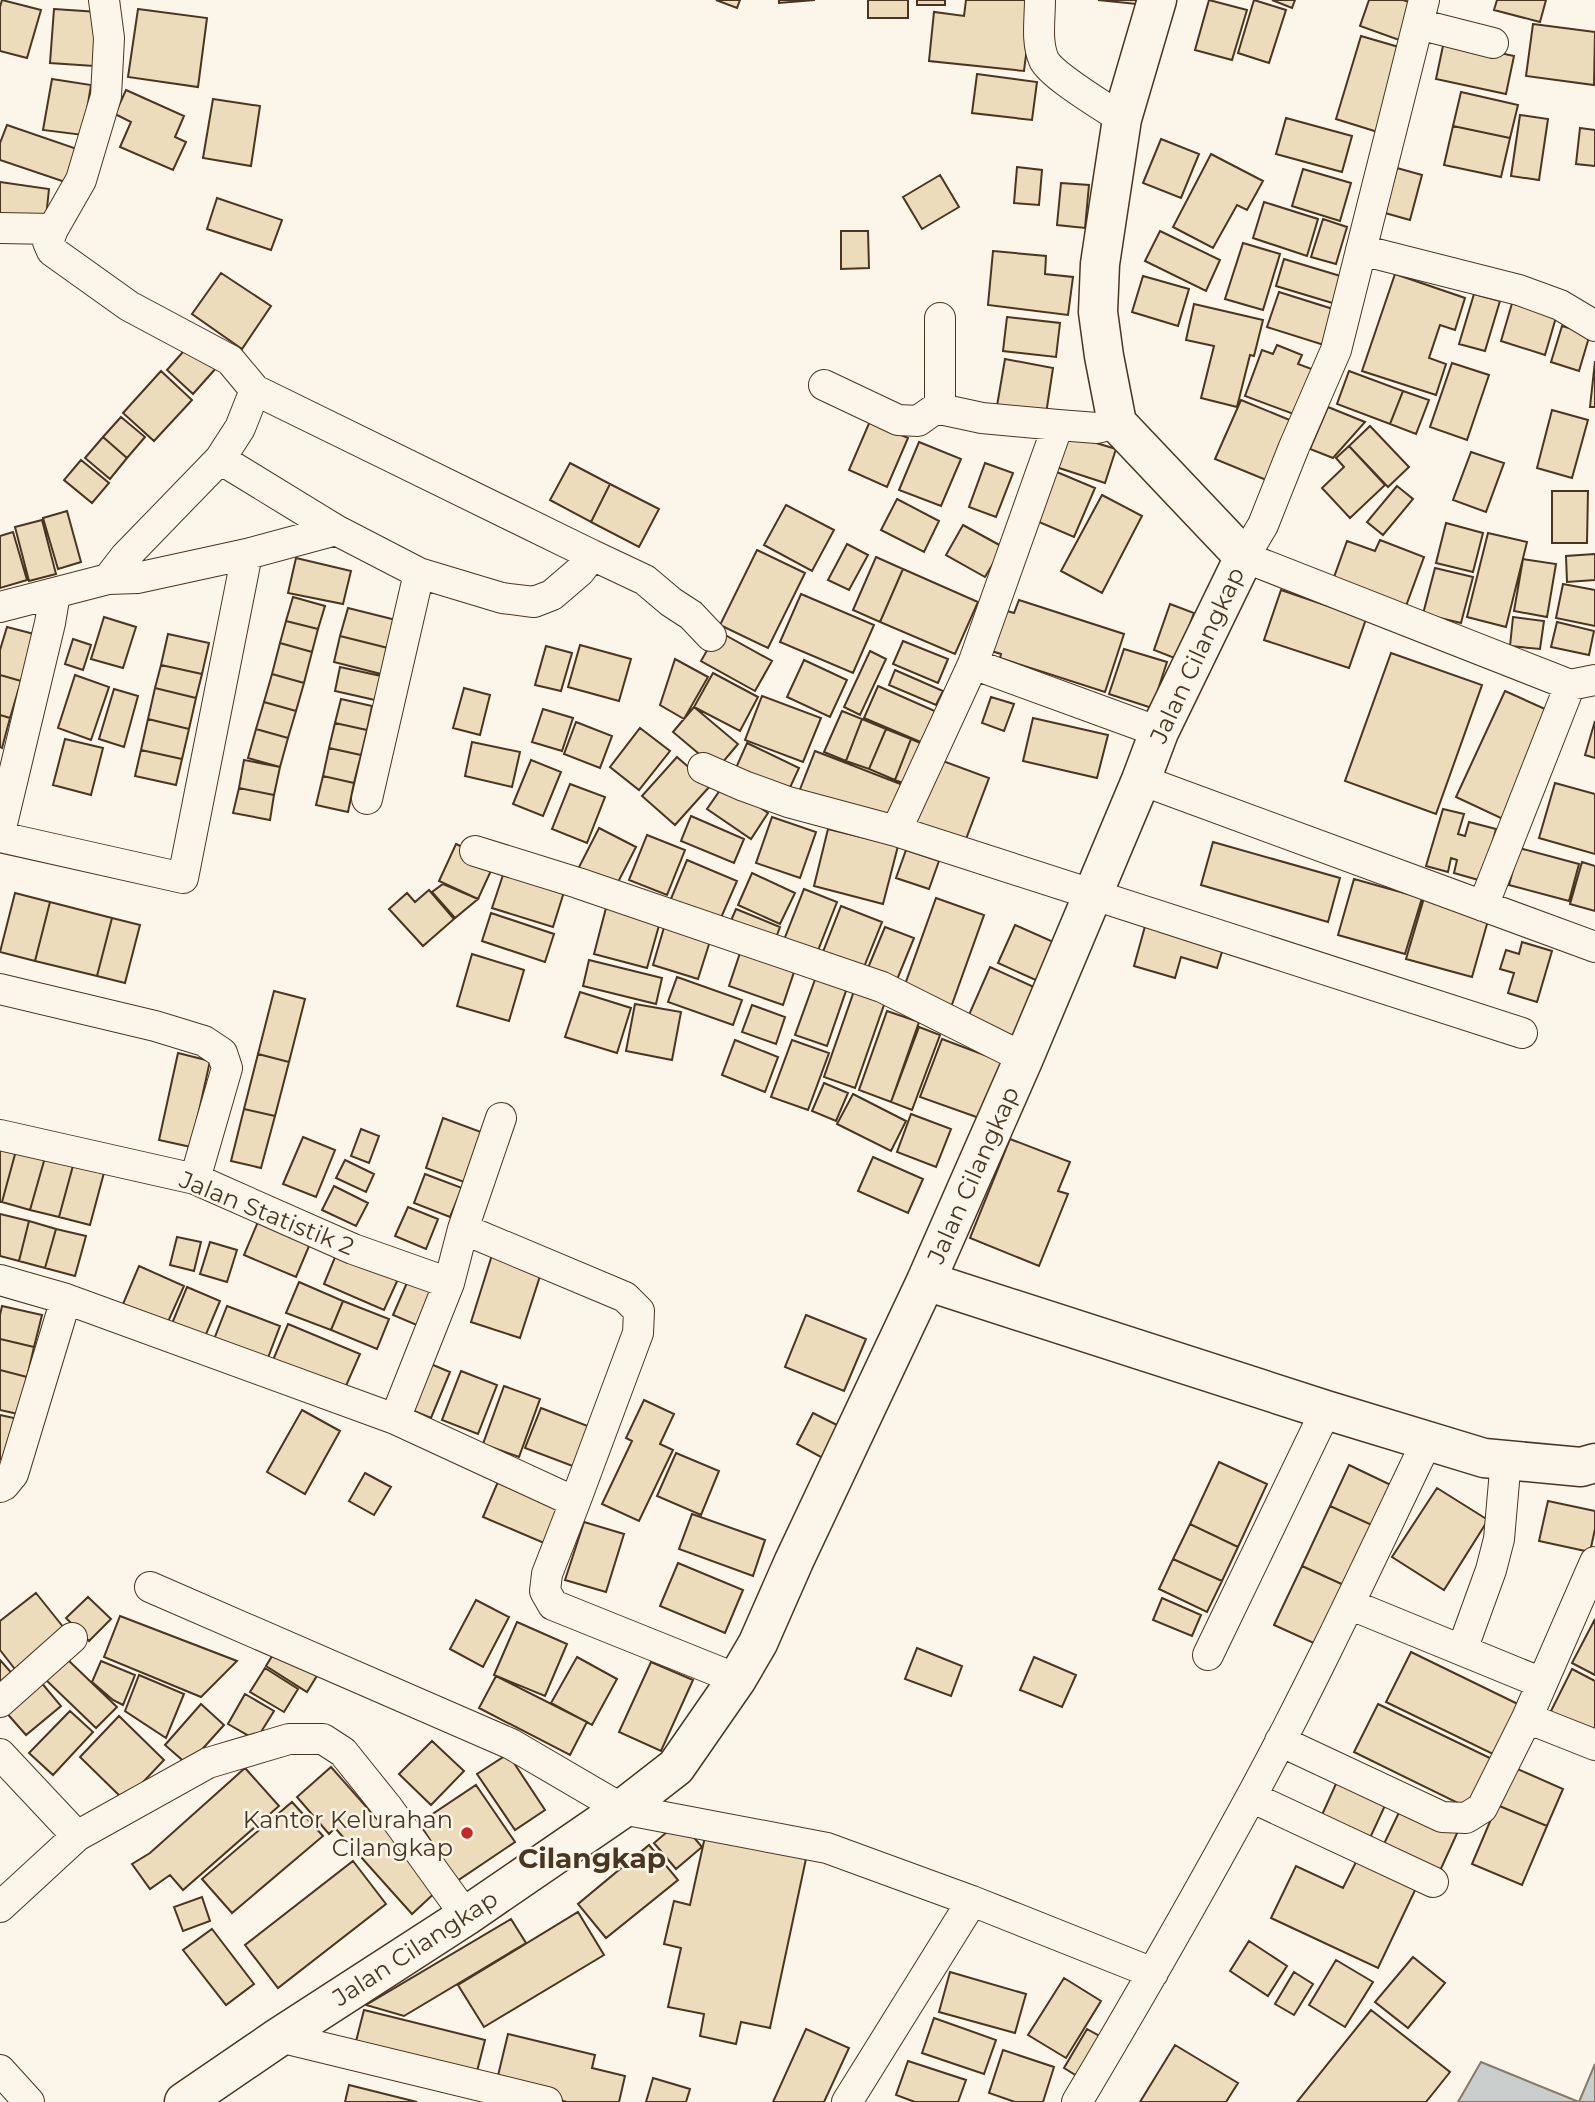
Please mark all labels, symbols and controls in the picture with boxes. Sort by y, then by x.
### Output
street label: Jalan Cilangkap [1143,562,1250,748]
street label: Jalan Cilangkap [921,1082,1025,1269]
street label: Jalan Statistik 2 [174,1164,359,1261]
place label: Kantor Kelurahan Cilangkap [243,1805,453,1862]
marker: Kantor Kelurahan Cilangkap [459,1825,475,1841]
district label: Cilangkap [518,1841,666,1875]
street label: Jalan Cilangkap [326,1884,503,2013]

